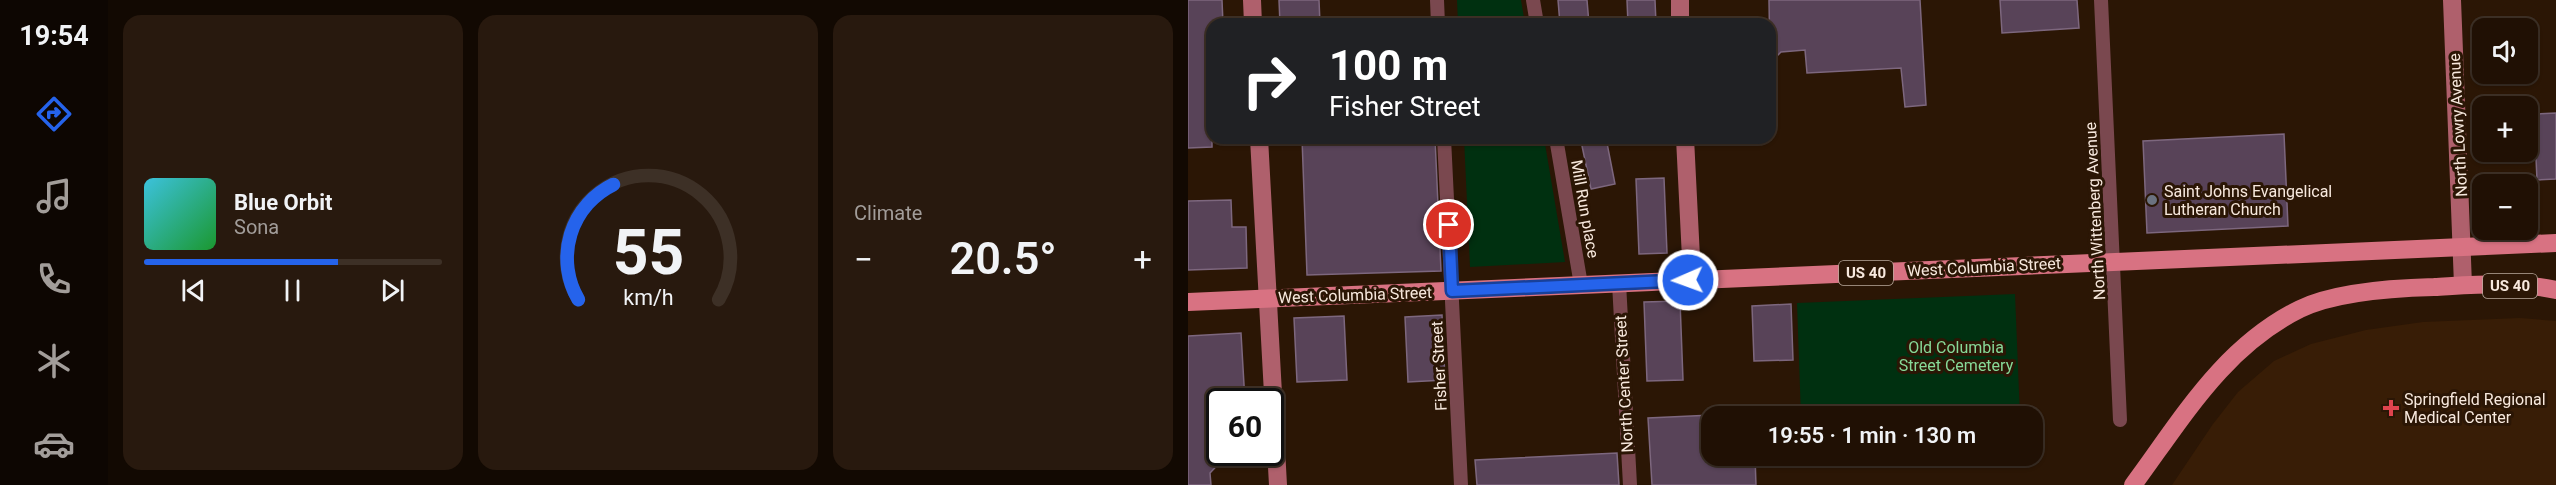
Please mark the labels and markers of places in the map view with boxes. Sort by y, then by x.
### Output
place label: Saint Johns Evangelical Lutheran Church [2164,182,2332,219]
marker: Saint Johns Evangelical Lutheran Church [2145,193,2159,207]
pin [1423,199,1474,250]
place label: Springfield Regional Medical Center [2404,390,2546,427]
marker: Springfield Regional Medical Center [2382,399,2400,417]

